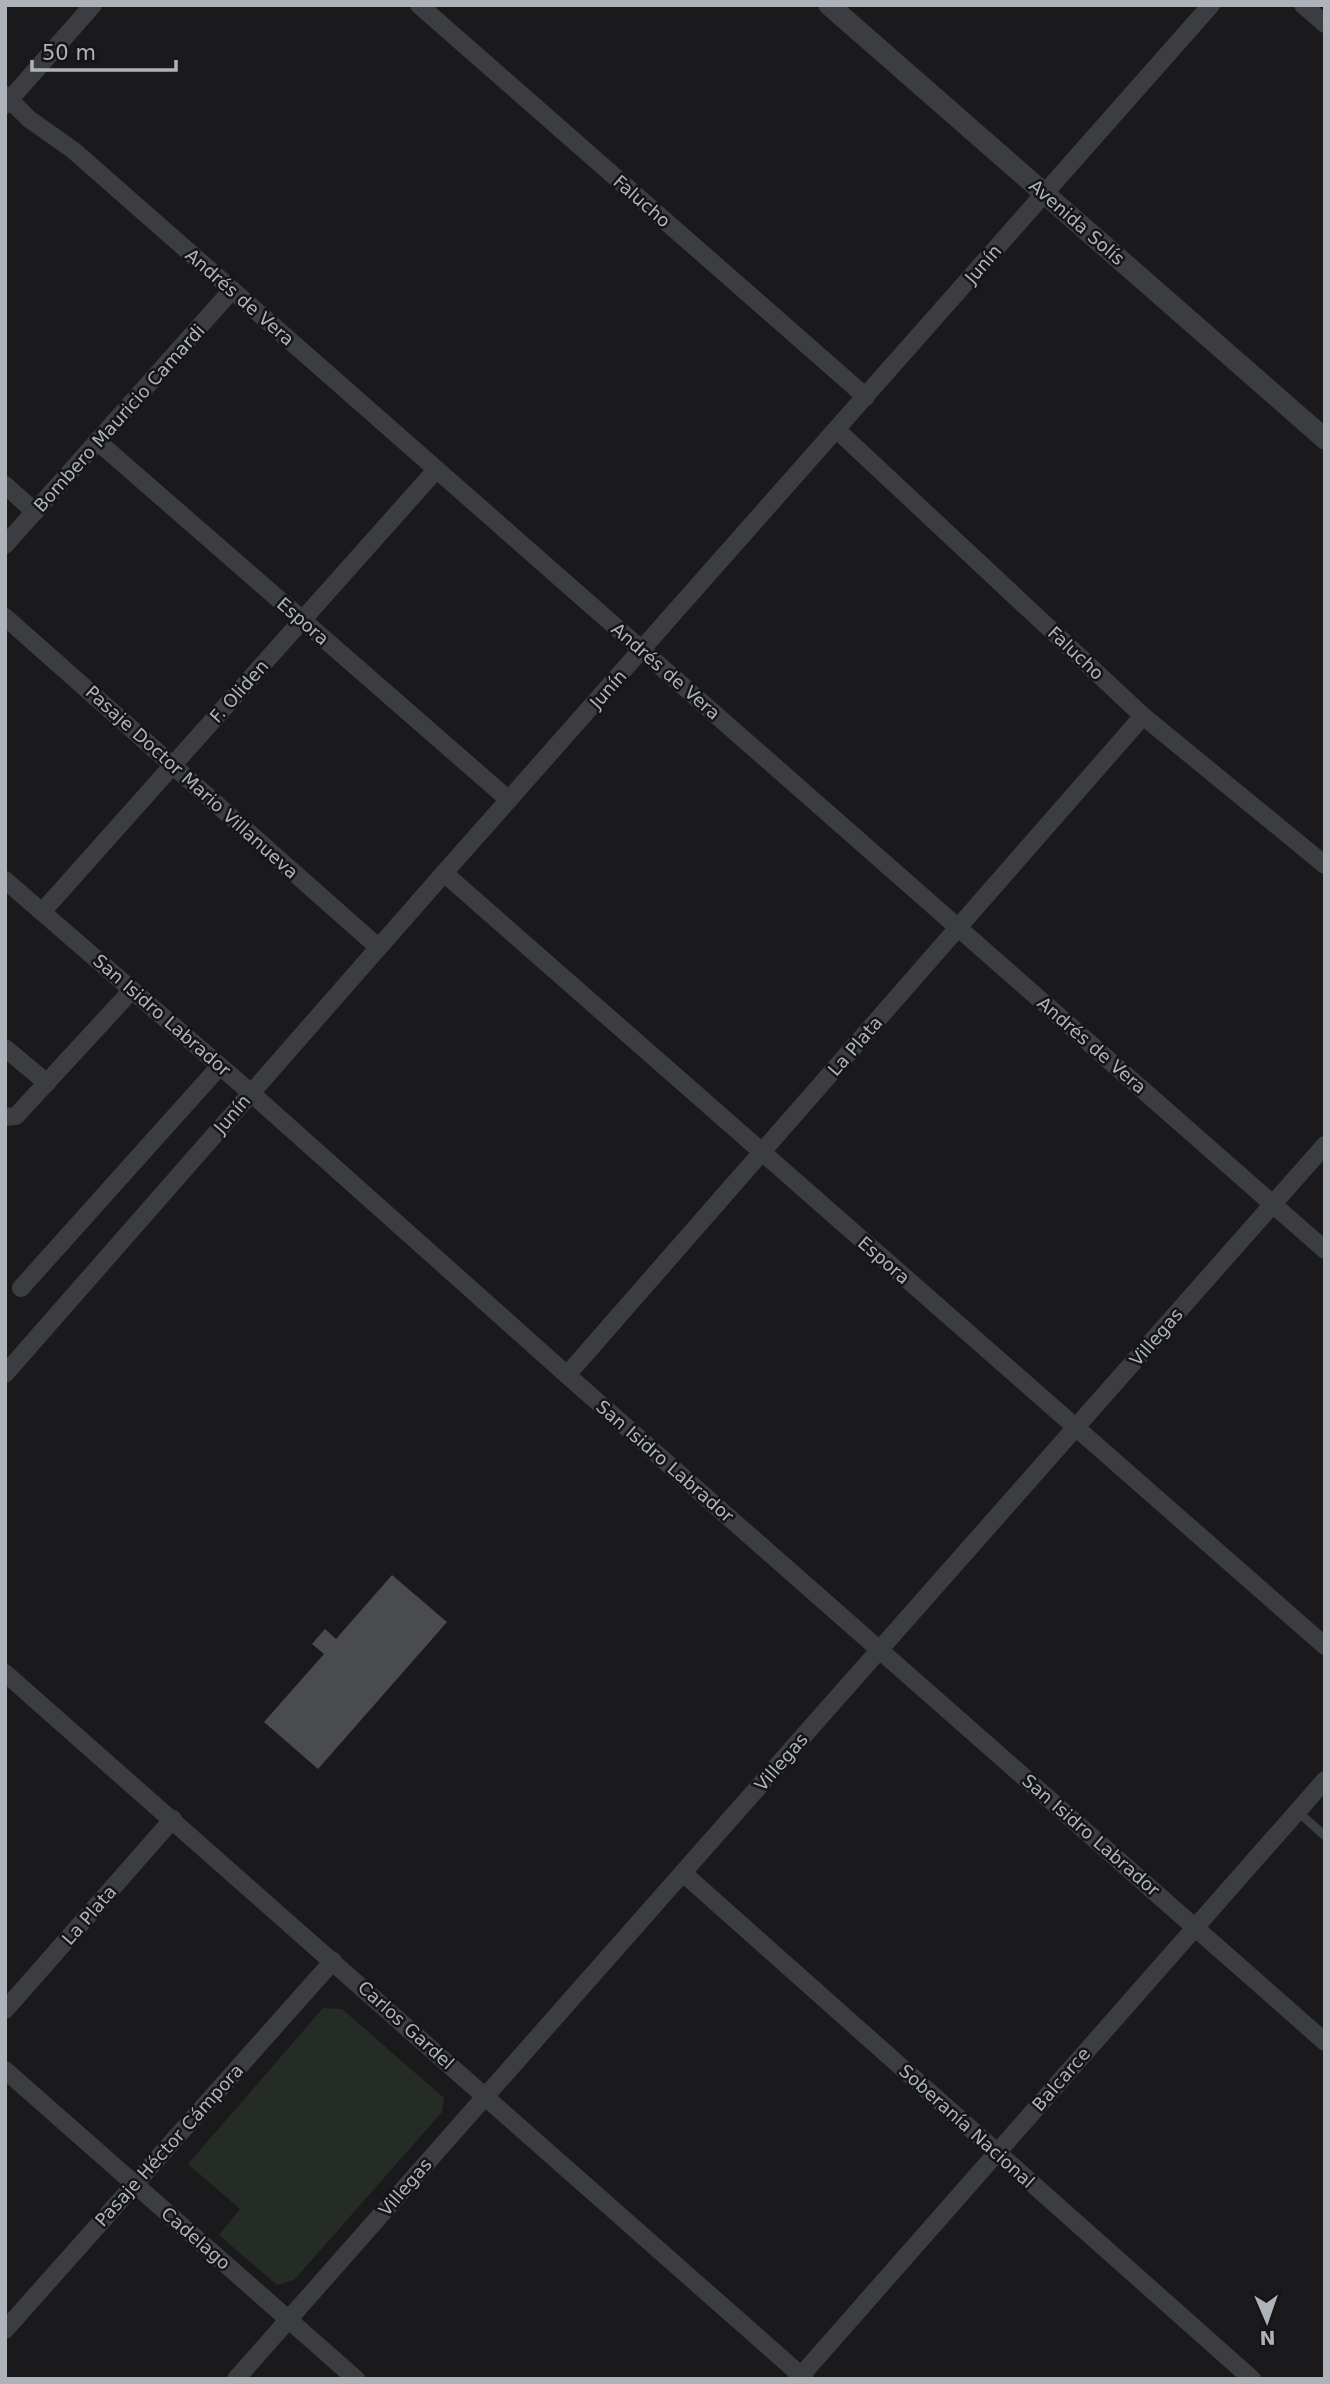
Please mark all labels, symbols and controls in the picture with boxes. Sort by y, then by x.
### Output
scale bar [32,28,175,72]
text: 50 m [42,41,96,65]
street label: Falucho [609,171,675,231]
street label: Avenida Solís [1025,175,1129,269]
street label: Junín [960,240,1006,288]
street label: Andrés de Vera [181,244,299,350]
street label: Bombero Mauricio Camardi [29,320,209,516]
street label: Espora [273,593,333,649]
street label: Andrés de Vera [607,618,725,724]
street label: Falucho [1044,622,1108,684]
street label: F. Oliden [205,655,273,727]
street label: Junín [585,665,631,713]
street label: Pasaje Doctor Mario Villanueva [82,681,302,883]
street label: San Isidro Labrador [89,950,235,1081]
street label: Andrés de Vera [1033,992,1151,1098]
street label: La Plata [824,1012,886,1080]
street label: Junín [209,1090,255,1138]
street label: Espora [854,1232,914,1288]
street label: Villegas [1125,1304,1187,1370]
street label: San Isidro Labrador [592,1396,738,1527]
street label: Villegas [750,1729,812,1795]
street label: San Isidro Labrador [1018,1770,1164,1901]
street label: La Plata [58,1881,120,1949]
street label: Carlos Gardel [354,1976,458,2074]
street label: Balcarce [1028,2043,1094,2115]
street label: Pasaje Héctor Cámpora [91,2060,247,2230]
street label: Soberanía Nacional [895,2060,1039,2192]
street label: Villegas [374,2154,436,2220]
street label: Cadelago [157,2202,235,2274]
north arrow [1232,2286,1302,2356]
text: N [1259,2327,1276,2349]

